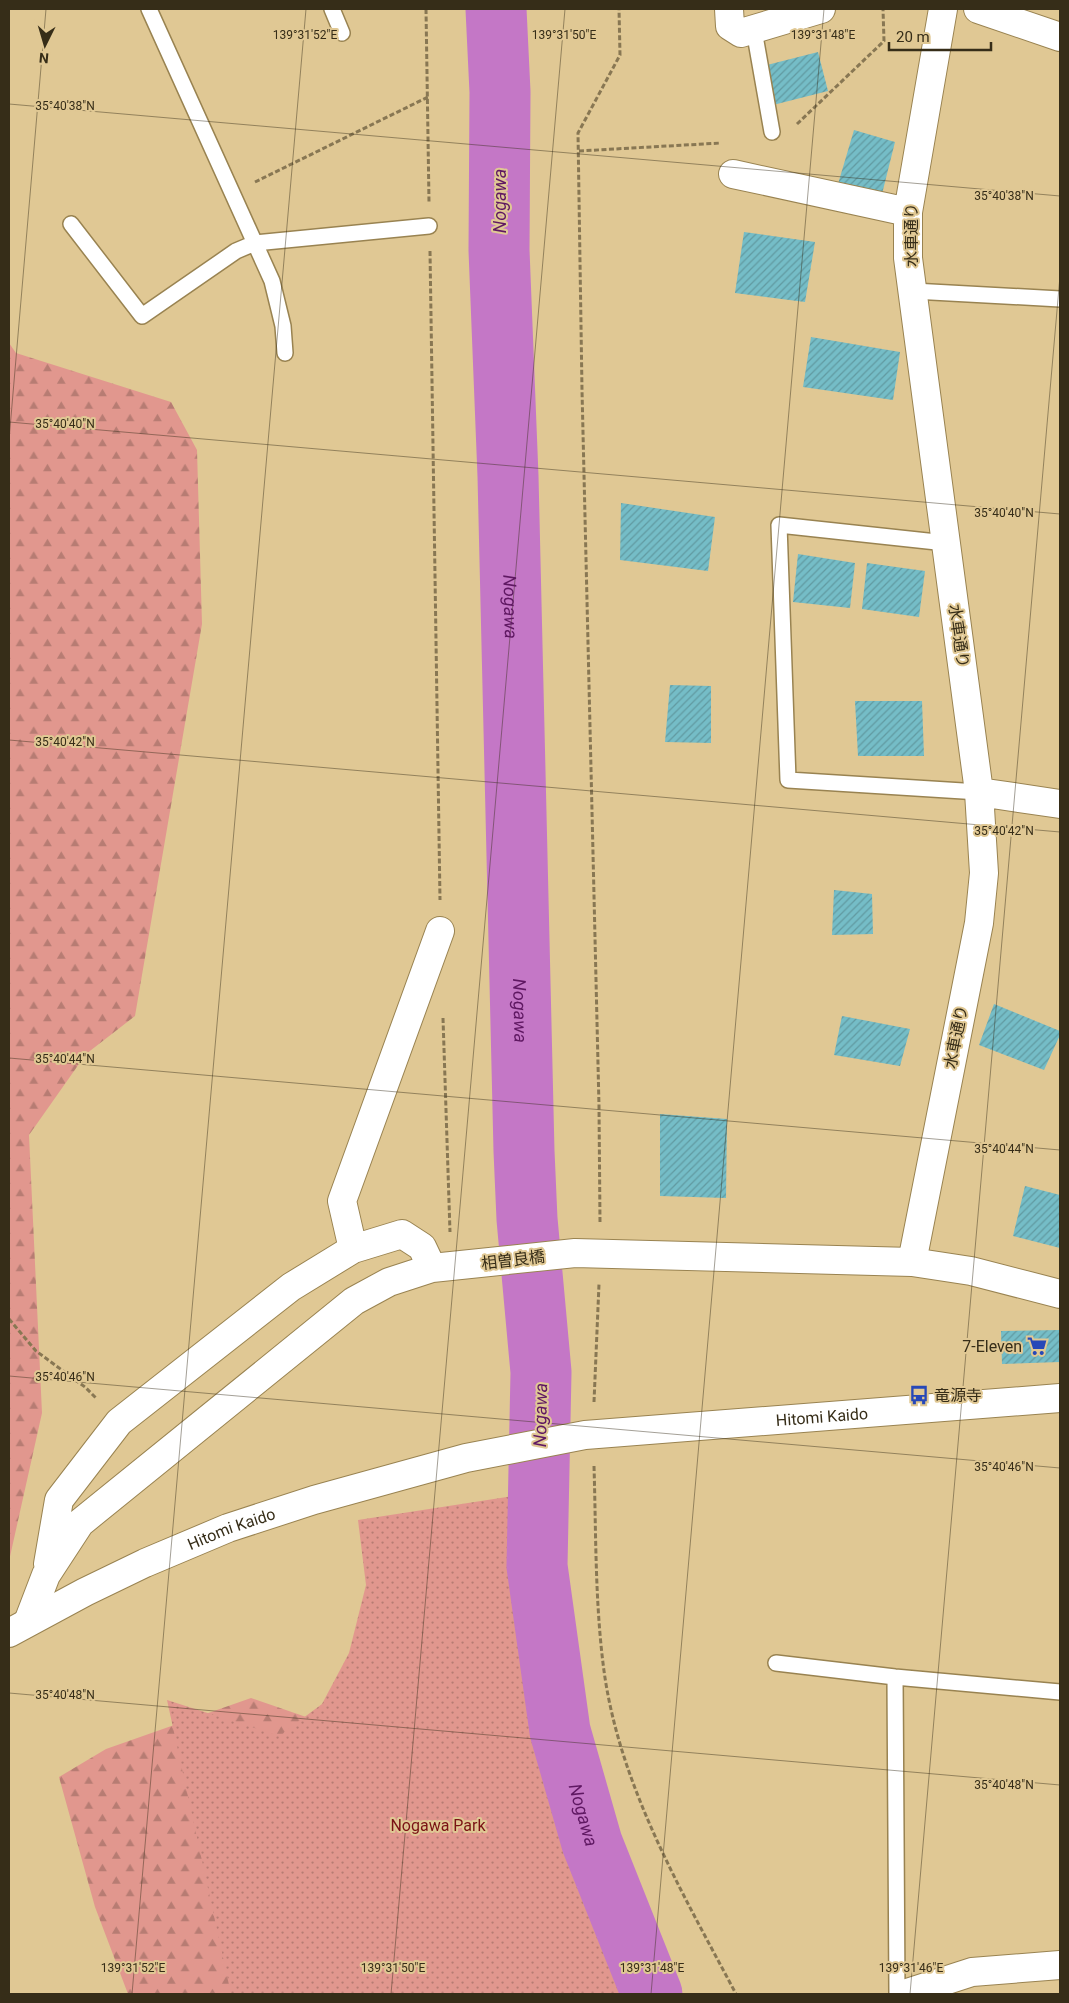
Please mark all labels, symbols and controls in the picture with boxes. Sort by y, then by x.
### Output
north arrow [20,20,70,70]
scale bar [889,20,992,52]
text: 139°31'52"E [273,28,337,42]
text: 139°31'50"E [532,28,596,42]
text: 139°31'48"E [791,28,855,42]
text: 20 m [896,28,930,46]
text: N [38,50,49,66]
text: 35°40'38"N [35,99,95,113]
water label: Nogawa [489,169,510,233]
text: 35°40'38"N [974,189,1034,203]
street label: 水車通り [902,203,921,267]
text: 35°40'40"N [35,417,95,431]
text: 35°40'40"N [974,506,1034,520]
water label: Nogawa [500,574,522,639]
street label: 水車通り [945,603,973,669]
text: 35°40'42"N [35,735,95,749]
text: 35°40'42"N [974,824,1034,838]
water label: Nogawa [509,978,532,1043]
street label: 水車通り [941,1004,971,1070]
text: 35°40'44"N [35,1052,95,1066]
text: 35°40'44"N [974,1142,1034,1156]
street label: 相曽良橋 [480,1247,546,1273]
supermarket icon: 7-Eleven [1026,1335,1048,1357]
place label: 7-Eleven [962,1337,1022,1356]
text: 35°40'46"N [35,1370,95,1384]
water label: Nogawa [529,1383,551,1447]
bus stop icon: 竜源寺 [908,1384,930,1406]
place label: 竜源寺 [934,1386,982,1405]
street label: Hitomi Kaido [775,1403,869,1430]
text: 35°40'46"N [974,1460,1034,1474]
street label: Hitomi Kaido [185,1504,278,1554]
text: 35°40'48"N [35,1688,95,1702]
text: 35°40'48"N [974,1778,1034,1792]
water label: Nogawa [565,1781,603,1849]
park label: Nogawa Park [390,1816,486,1835]
text: 139°31'52"E [101,1961,165,1975]
text: 139°31'50"E [361,1961,425,1975]
text: 139°31'48"E [620,1961,684,1975]
text: 139°31'46"E [879,1961,943,1975]

